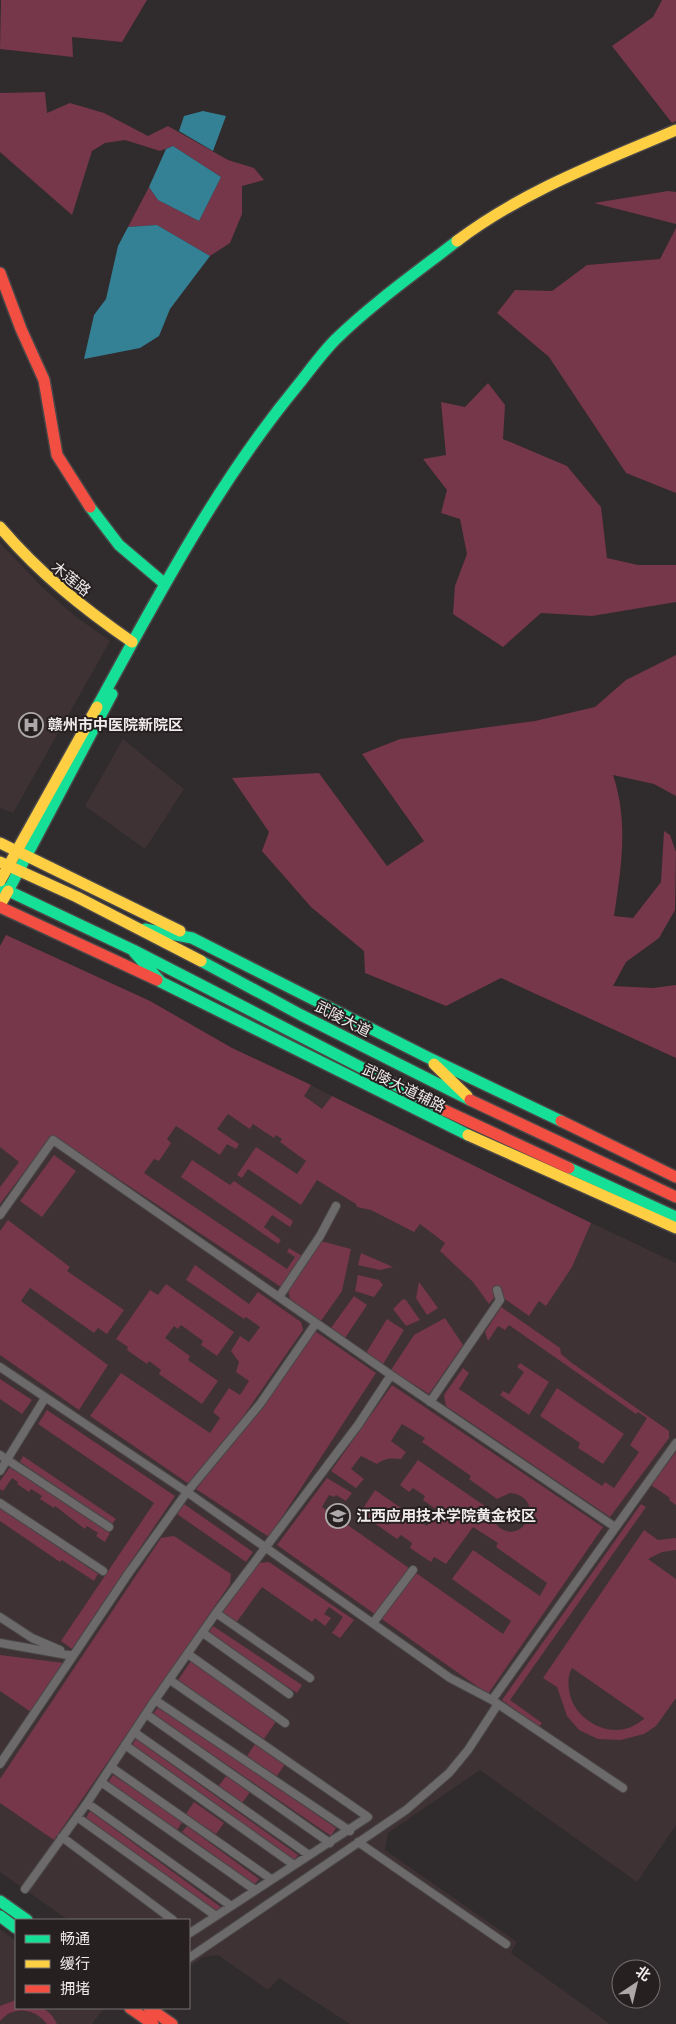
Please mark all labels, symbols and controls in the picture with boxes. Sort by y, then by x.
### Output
street label: 木莲路 [48,558,94,600]
hospital icon: 赣州市中医院新院区 [18,712,44,738]
place label: 赣州市中医院新院区 [48,716,183,734]
street label: 武陵大道 [312,997,374,1041]
street label: 武陵大道辅路 [360,1060,448,1116]
school or university icon: 江西应用技术学院黄金校区 [325,1503,351,1529]
place label: 江西应用技术学院黄金校区 [356,1507,536,1525]
legend [15,1919,190,2009]
text: 畅通 [60,1930,90,1948]
text: 缓行 [60,1955,90,1973]
north arrow [611,1959,661,2009]
text: 北 [633,1963,654,1984]
text: 拥堵 [60,1980,90,1998]

